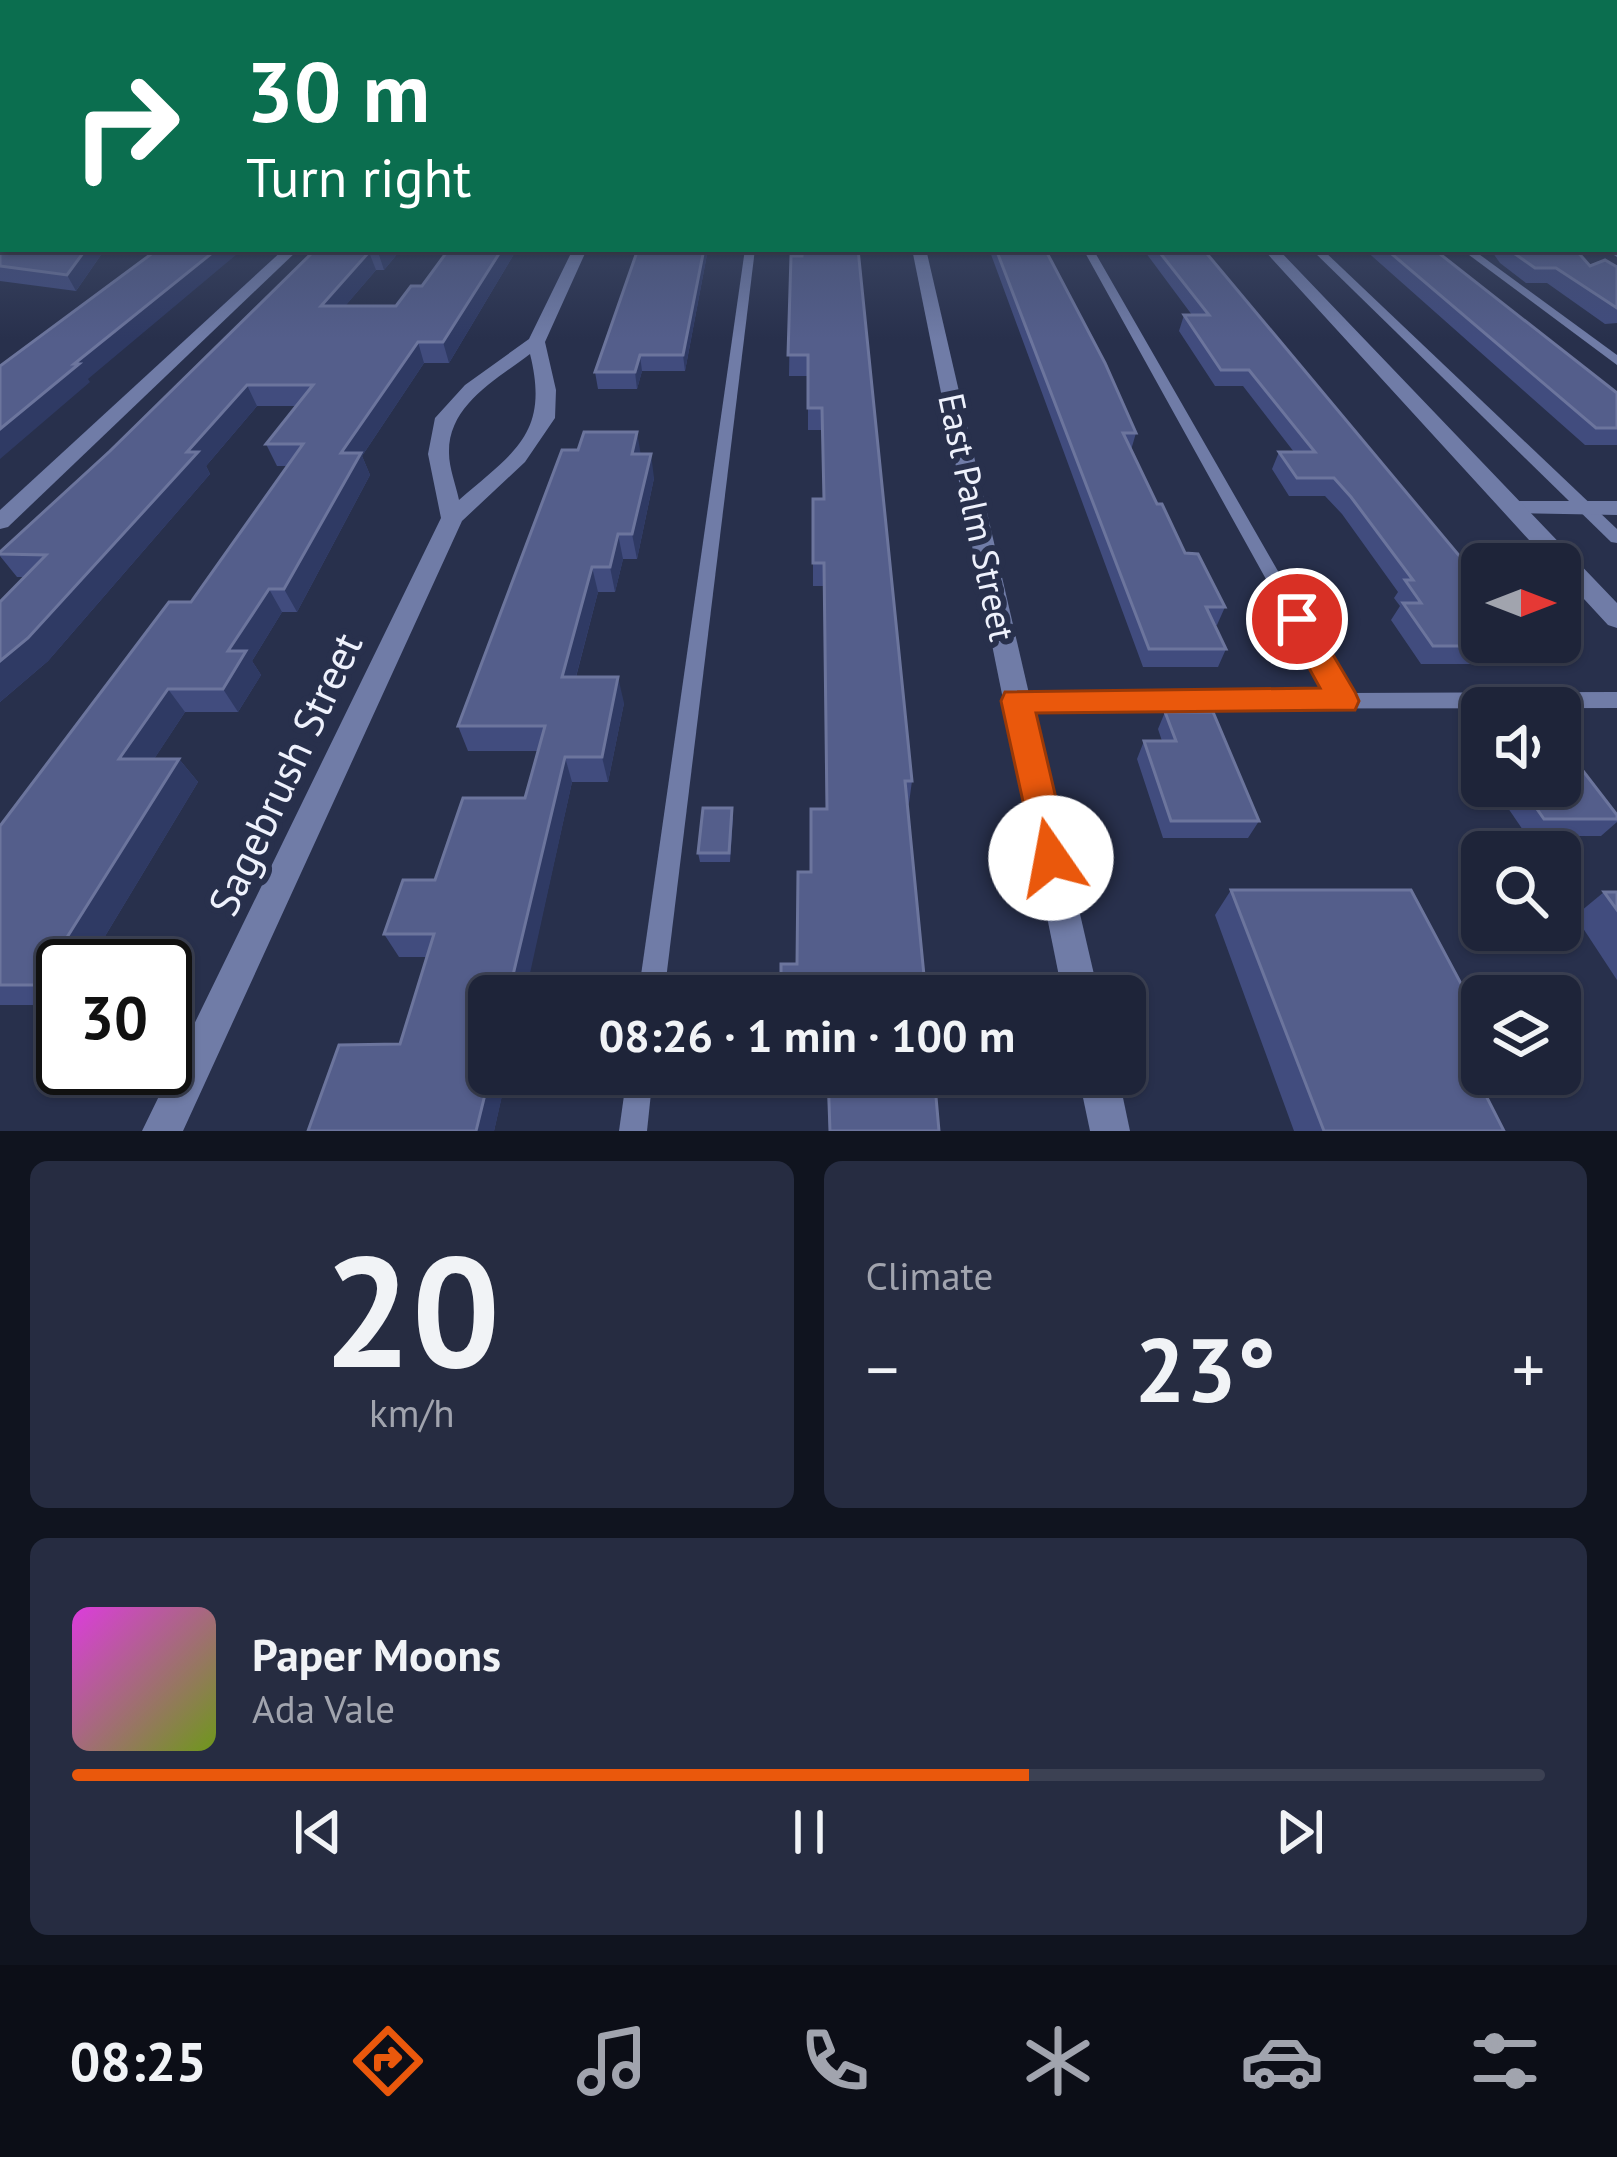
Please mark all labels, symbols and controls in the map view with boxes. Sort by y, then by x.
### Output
text: 30 m [246,36,430,145]
icon: right [48,48,204,204]
text: Turn right [246,142,471,212]
street label: East Palm Street [928,389,1027,645]
north arrow [1461,543,1581,663]
map controls [1461,543,1581,1095]
pin [1246,568,1348,670]
icon: arrive [1264,586,1330,652]
street label: Sagebrush Street [195,624,374,924]
button: sound [1461,687,1581,807]
position arrow [988,795,1114,921]
button: search [1461,831,1581,951]
speed limit sign: 30 [36,939,192,1095]
button: layers [1461,975,1581,1095]
text: 08:26 · 1 min · 100 m [599,1006,1015,1064]
text: 20 [323,1208,500,1410]
text: Climate [866,1250,993,1301]
text: 23° [1135,1310,1276,1427]
text: − [866,1326,899,1411]
text: + [1512,1326,1545,1411]
text: km/h [369,1387,455,1438]
text: Paper Moons [252,1625,501,1683]
text: Ada Vale [252,1683,395,1734]
icon: previous [285,1799,351,1865]
icon: pause [776,1799,842,1865]
icon: next [1267,1799,1333,1865]
icon: directions [346,2019,430,2103]
icon: music [570,2019,654,2103]
icon: phone [793,2019,877,2103]
icon: climate [1016,2019,1100,2103]
icon: car [1240,2019,1324,2103]
icon: filters [1463,2019,1547,2103]
text: 08:25 [70,2026,207,2096]

